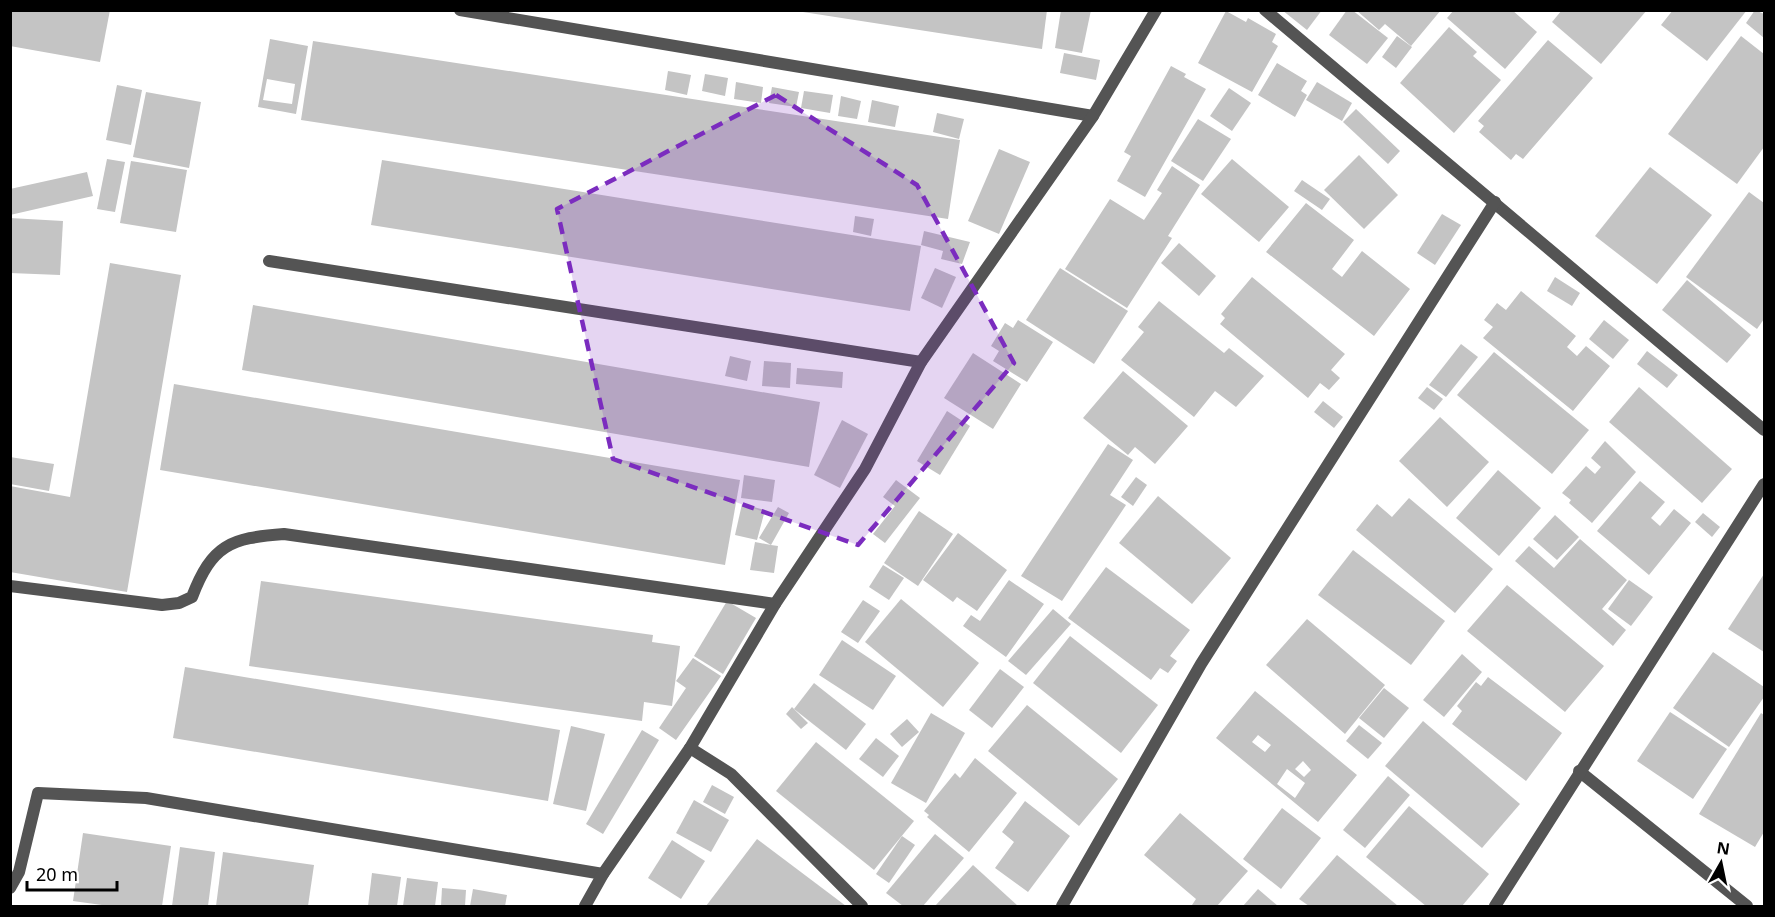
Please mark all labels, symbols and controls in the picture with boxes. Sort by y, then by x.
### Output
north arrow [1691,833,1751,893]
text: N [1715,836,1731,860]
scale bar [27,854,117,892]
text: 20 m [36,862,78,886]

